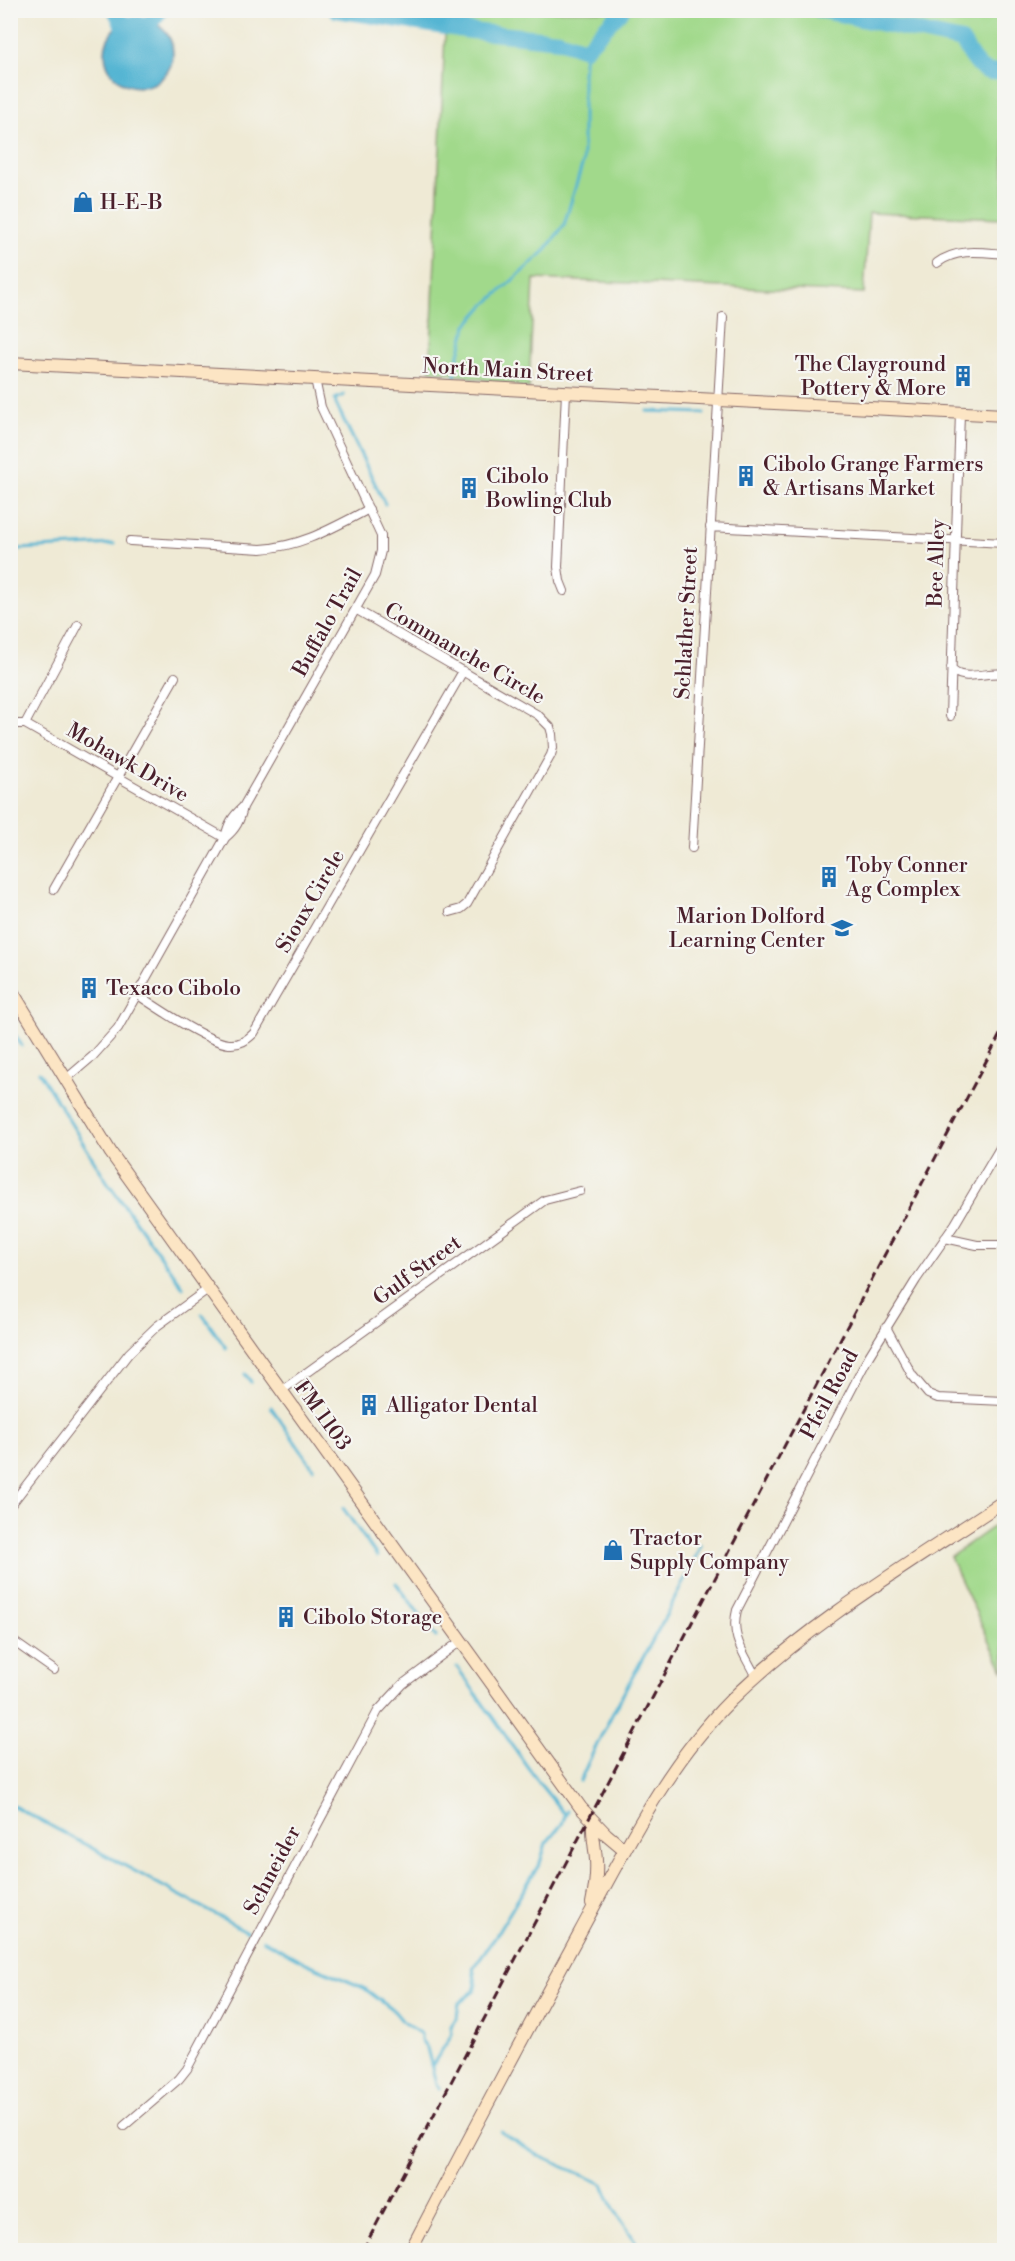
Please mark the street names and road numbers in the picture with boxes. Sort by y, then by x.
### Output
street label: North Main Street [422,354,595,388]
street label: Bee Alley [922,518,952,608]
street label: Schlather Street [670,545,704,700]
street label: Buffalo Trail [287,564,368,682]
street label: Commanche Circle [379,597,550,710]
street label: Mohawk Drive [62,717,193,808]
street label: Sioux Circle [271,845,351,958]
street label: Gulf Street [368,1230,467,1311]
street label: Pfeil Road [795,1345,864,1444]
street label: FM 1103 [288,1375,356,1456]
street label: Schneider [239,1822,307,1919]

